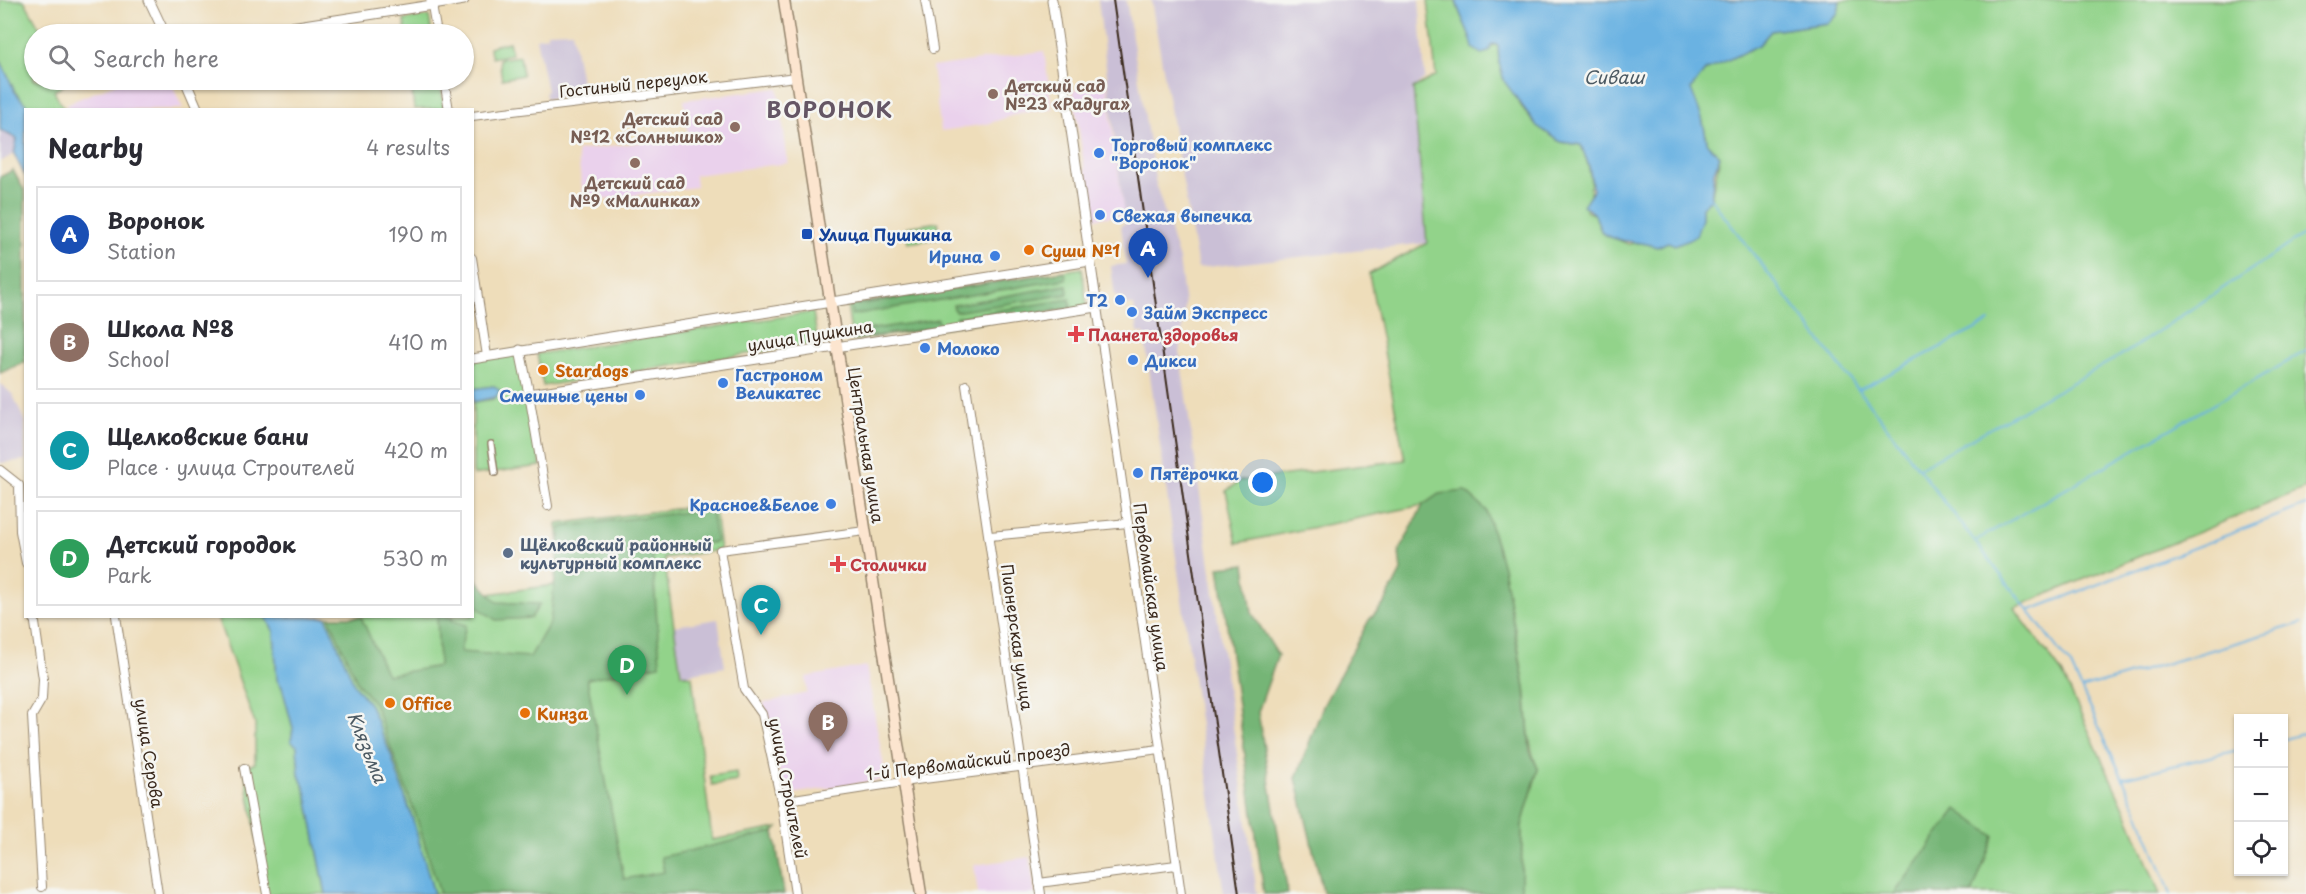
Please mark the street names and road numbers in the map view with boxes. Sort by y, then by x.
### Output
street label: Гостиный переулок [558,63,709,103]
street label: улица Пушкина [745,313,875,357]
street label: Центральная улица [843,365,891,525]
street label: Первомайская улица [1128,501,1176,673]
street label: Пионерская улица [996,562,1040,712]
street label: улица Серова [130,697,170,809]
street label: улица Строителей [764,716,814,860]
street label: 1-й Первомайский проезд [864,737,1072,785]

